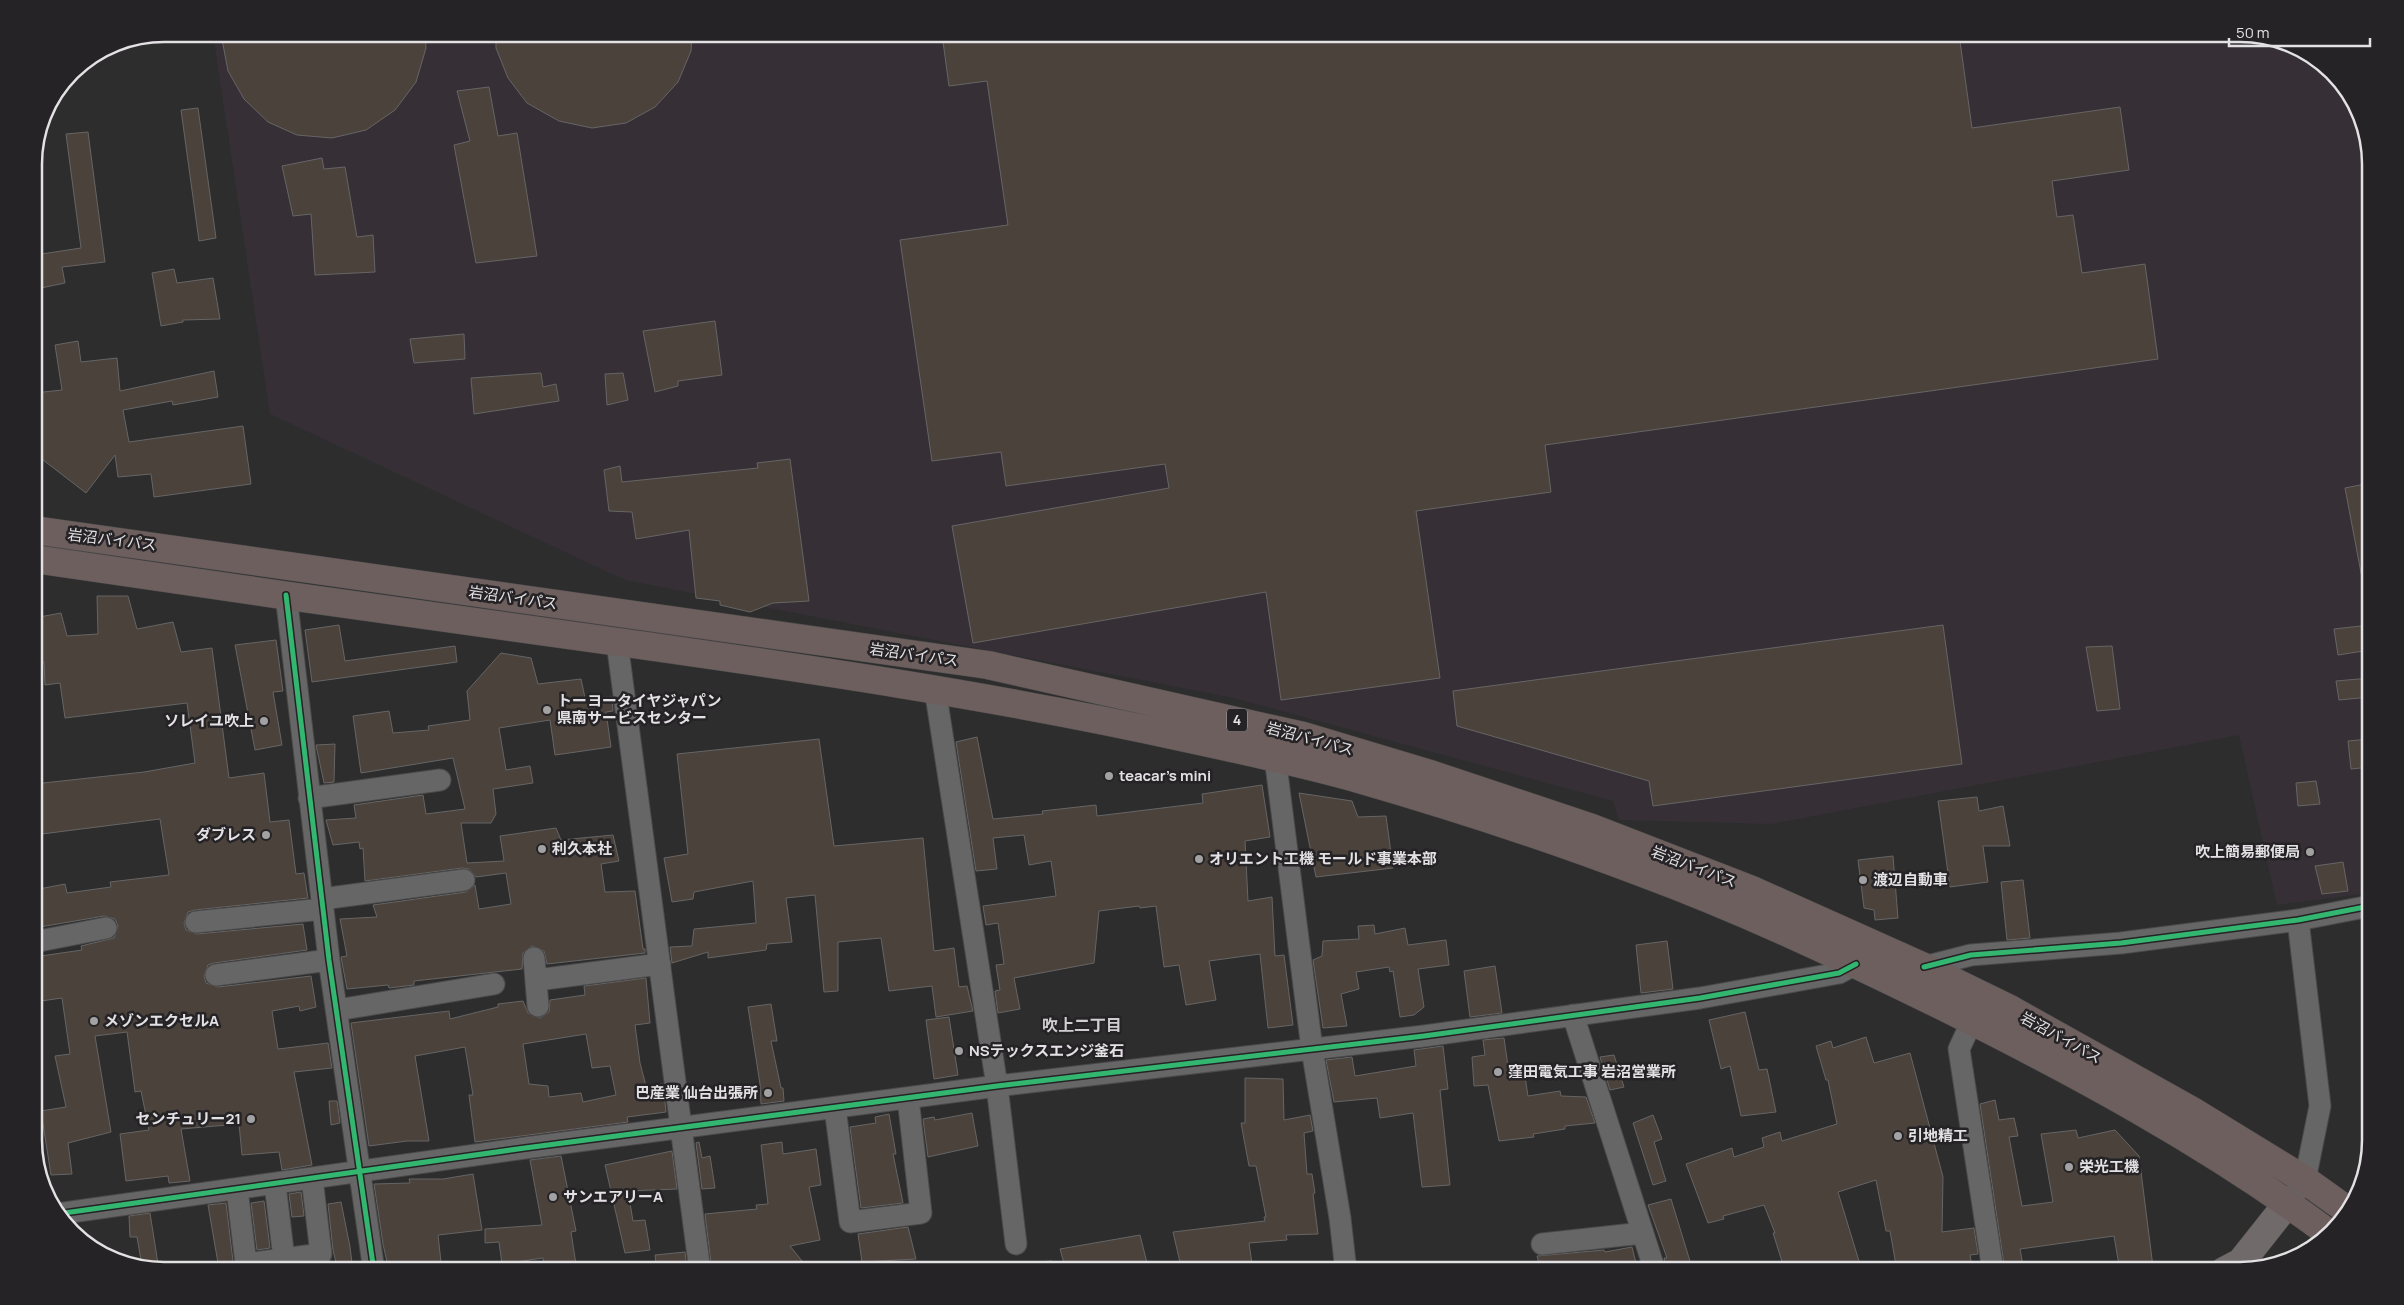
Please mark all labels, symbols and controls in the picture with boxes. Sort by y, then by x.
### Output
scale bar [2229,15,2370,47]
text: 50 m [2236,22,2270,43]
street label: 岩沼バイパス [66,524,158,555]
street label: 岩沼バイパス [467,581,559,614]
street label: 岩沼バイパス [868,638,960,671]
place label: トーヨータイヤジャパン 県南サービスセンター [557,690,722,728]
marker: トーヨータイヤジャパン 県南サービスセンター [541,704,553,716]
road number: 4 [1227,708,1247,732]
place label: ソレイユ吹上 [164,710,254,731]
marker: ソレイユ吹上 [258,715,270,727]
street label: 岩沼バイパス [1264,717,1356,760]
place label: teacar's mini [1119,765,1211,786]
marker: teacar's mini [1103,770,1115,782]
place label: ダブレス [196,824,256,845]
marker: ダブレス [260,829,272,841]
place label: 利久本社 [552,838,612,859]
street label: 岩沼バイパス [1649,841,1740,892]
place label: 吹上簡易郵便局 [2195,841,2300,862]
marker: 利久本社 [536,843,548,855]
marker: 吹上簡易郵便局 [2304,846,2316,858]
place label: オリエント工機 モールド事業本部 [1209,848,1437,869]
marker: オリエント工機 モールド事業本部 [1193,853,1205,865]
place label: 渡辺自動車 [1873,869,1948,890]
marker: 渡辺自動車 [1857,874,1869,886]
street label: 岩沼バイパス [2017,1007,2106,1068]
place label: メゾンエクセルA [104,1010,219,1031]
district label: 吹上二丁目 [1042,1014,1122,1036]
marker: メゾンエクセルA [88,1015,100,1027]
place label: NSテックスエンジ釜石 [969,1040,1124,1061]
marker: NSテックスエンジ釜石 [953,1045,965,1057]
place label: 窪田電気工事 岩沼営業所 [1508,1061,1676,1082]
marker: 窪田電気工事 岩沼営業所 [1492,1066,1504,1078]
place label: 巴産業 仙台出張所 [635,1082,758,1103]
marker: 巴産業 仙台出張所 [762,1087,774,1099]
place label: センチュリー21 [135,1108,241,1129]
marker: センチュリー21 [245,1113,257,1125]
place label: 引地精工 [1908,1125,1968,1146]
marker: 引地精工 [1892,1130,1904,1142]
place label: 栄光工機 [2079,1156,2139,1177]
marker: 栄光工機 [2063,1161,2075,1173]
place label: サンエアリーA [563,1186,663,1207]
marker: サンエアリーA [547,1191,559,1203]

